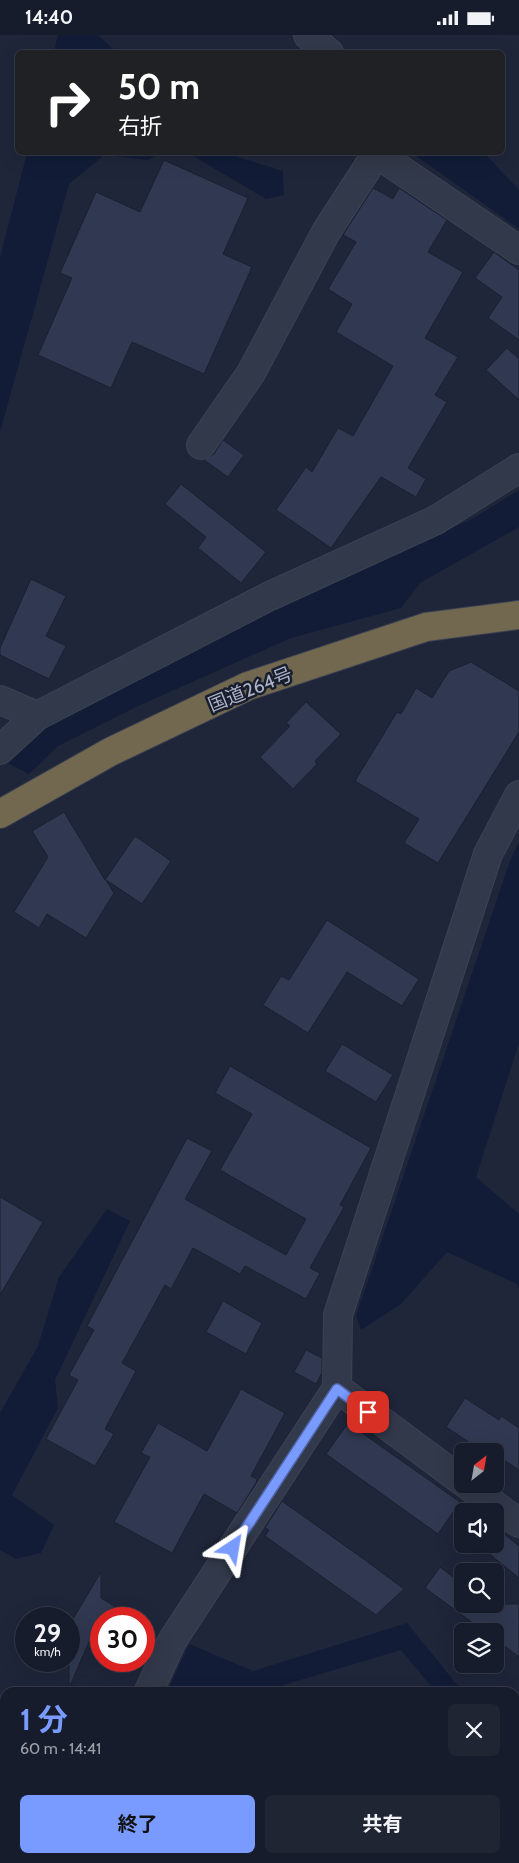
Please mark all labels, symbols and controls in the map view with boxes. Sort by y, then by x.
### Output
text: 14:40 [25,6,73,29]
text: 50 m [118,65,200,108]
icon: right [35,70,100,135]
text: 右折 [118,113,162,140]
street label: 国道264号 [205,662,296,717]
pin [347,1391,389,1433]
icon: arrive [354,1398,382,1426]
north arrow [454,1443,504,1493]
map controls [454,1443,504,1673]
button: sound [454,1503,504,1553]
position arrow [206,1521,258,1573]
button: search [454,1563,504,1613]
speed limit sign: 30 [90,1607,155,1672]
text: 29 [34,1618,61,1648]
button: layers [454,1623,504,1673]
text: km/h [34,1644,61,1659]
text: 1 分 [20,1701,68,1738]
button: close [448,1704,500,1756]
text: 60 m · 14:41 [20,1739,101,1758]
button: 終了 [20,1795,255,1853]
button: 共有 [265,1795,500,1853]

